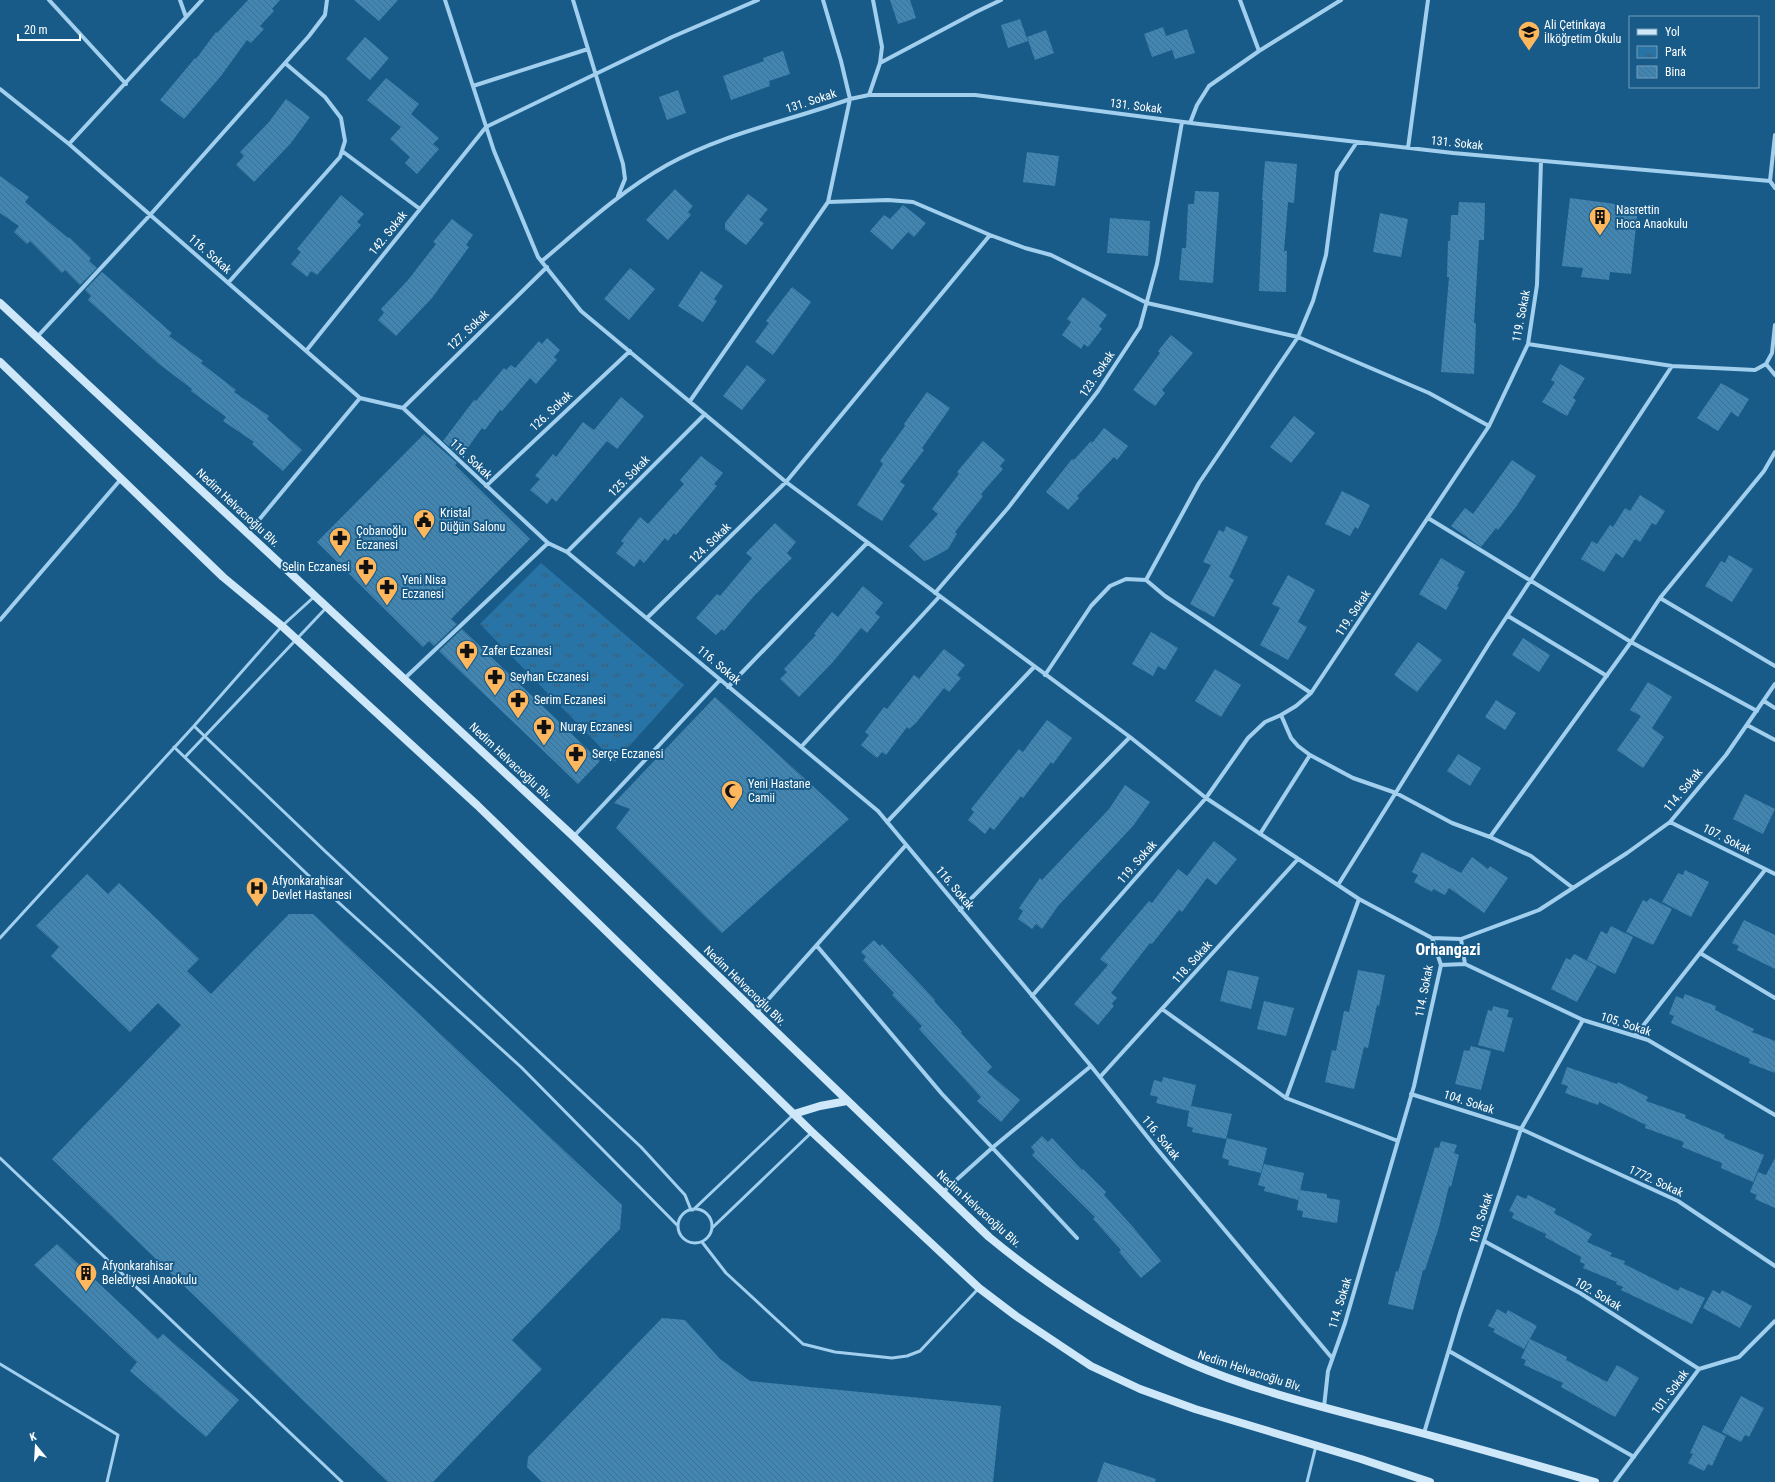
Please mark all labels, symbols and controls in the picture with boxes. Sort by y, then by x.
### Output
scale bar [18,16,80,42]
legend [1629,16,1759,88]
place label: Ali Çetinkaya İlköğretim Okulu [1544,18,1622,46]
school or university icon: Ali Çetinkaya İlköğretim Okulu [1516,19,1542,52]
text: 20 m [24,23,48,37]
text: Yol [1665,25,1680,39]
text: Park [1665,45,1687,59]
text: Bina [1665,65,1686,79]
street label: 131. Sokak [784,86,839,116]
street label: 131. Sokak [1109,96,1163,116]
street label: 131. Sokak [1430,133,1484,153]
place label: Nasrettin Hoca Anaokulu [1616,203,1688,231]
building icon: Nasrettin Hoca Anaokulu [1587,204,1613,237]
street label: 142. Sokak [366,208,410,258]
street label: 116. Sokak [186,231,235,277]
street label: 119. Sokak [1509,288,1533,343]
street label: 127. Sokak [444,306,492,353]
street label: 123. Sokak [1077,348,1118,400]
street label: 126. Sokak [527,388,575,434]
street label: 116. Sokak [447,436,495,482]
street label: 125. Sokak [605,452,653,500]
street label: Nedim Helvacıoğlu Blv. [193,466,283,550]
place label: Kristal Düğün Salonu [440,506,505,534]
public building icon: Kristal Düğün Salonu [411,507,437,540]
street label: 124. Sokak [686,519,734,566]
place label: Çobanoğlu Eczanesi [356,524,407,552]
pharmacy icon: Çobanoğlu Eczanesi [327,525,353,558]
pharmacy icon: Selin Eczanesi [353,554,379,587]
place label: Selin Eczanesi [282,560,350,574]
place label: Yeni Nisa Eczanesi [402,573,447,601]
pharmacy icon: Yeni Nisa Eczanesi [374,574,400,607]
street label: 119. Sokak [1333,587,1374,639]
pharmacy icon: Zafer Eczanesi [454,638,480,671]
street label: 116. Sokak [694,643,744,688]
place label: Zafer Eczanesi [482,644,552,658]
pharmacy icon: Seyhan Eczanesi [482,664,508,697]
place label: Seyhan Eczanesi [510,670,589,684]
pharmacy icon: Serim Eczanesi [505,687,531,720]
place label: Serim Eczanesi [534,693,606,707]
pharmacy icon: Nuray Eczanesi [531,714,557,747]
street label: Nedim Helvacıoğlu Blv. [466,720,556,804]
place label: Nuray Eczanesi [560,720,632,734]
pharmacy icon: Serçe Eczanesi [563,741,589,774]
place label: Serçe Eczanesi [592,747,663,761]
street label: 114. Sokak [1661,765,1706,815]
place label: Yeni Hastane Camii [748,777,811,805]
mosque icon: Yeni Hastane Camii [719,778,745,811]
street label: 107. Sokak [1700,821,1754,857]
street label: 119. Sokak [1114,837,1160,886]
street label: 116. Sokak [933,863,978,913]
place label: Afyonkarahisar Devlet Hastanesi [272,874,352,902]
hospital icon: Afyonkarahisar Devlet Hastanesi [244,875,270,908]
street label: 118. Sokak [1169,937,1215,986]
district label: Orhangazi [1415,940,1481,959]
street label: Nedim Helvacıoğlu Blv. [701,943,789,1029]
street label: 114. Sokak [1412,963,1436,1018]
street label: 105. Sokak [1599,1009,1654,1039]
street label: 104. Sokak [1442,1087,1497,1117]
street label: 116. Sokak [1139,1113,1183,1163]
street label: 1772. Sokak [1627,1162,1686,1200]
street label: Nedim Helvacıoğlu Blv. [934,1167,1024,1251]
street label: 103. Sokak [1466,1190,1496,1245]
place label: Afyonkarahisar Belediyesi Anaokulu [102,1259,197,1287]
building icon: Afyonkarahisar Belediyesi Anaokulu [73,1260,99,1293]
street label: 102. Sokak [1572,1274,1625,1314]
street label: 114. Sokak [1326,1275,1355,1330]
street label: Nedim Helvacıoğlu Blv. [1196,1348,1304,1394]
street label: 101. Sokak [1649,1366,1692,1417]
north arrow [16,1426,56,1466]
text: K [28,1430,39,1444]

